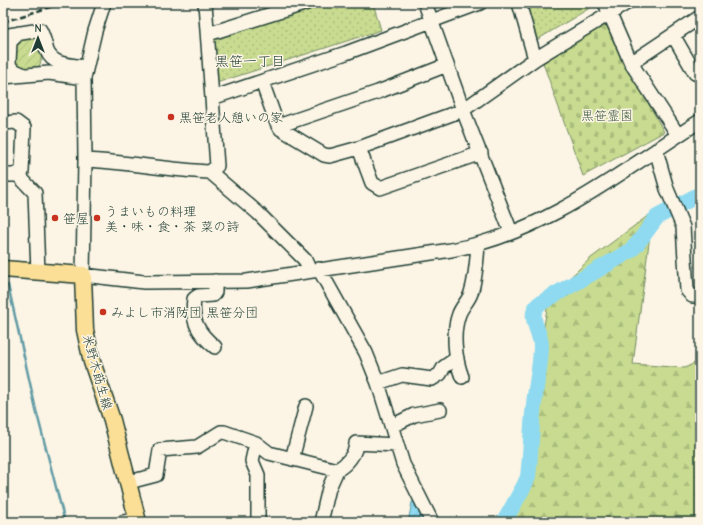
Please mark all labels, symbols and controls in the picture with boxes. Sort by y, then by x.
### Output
north arrow [18,18,58,58]
text: N [34,22,42,35]
district label: 黒笹一丁目 [215,53,285,70]
park label: 黒笹霊園 [581,108,633,123]
place label: 黒笹老人憩いの家 [179,110,283,125]
marker: 黒笹老人憩いの家 [166,112,176,122]
place label: うまいもの料理 美・味・食・茶 菜の詩 [105,204,239,234]
place label: 笹屋 [63,211,89,226]
marker: 笹屋 [50,213,60,223]
marker: うまいもの料理 美・味・食・茶 菜の詩 [92,213,102,223]
place label: みよし市消防団 黒笹分団 [111,305,258,320]
marker: みよし市消防団 黒笹分団 [98,307,108,317]
street label: 米野木莇生線 [80,333,116,413]

